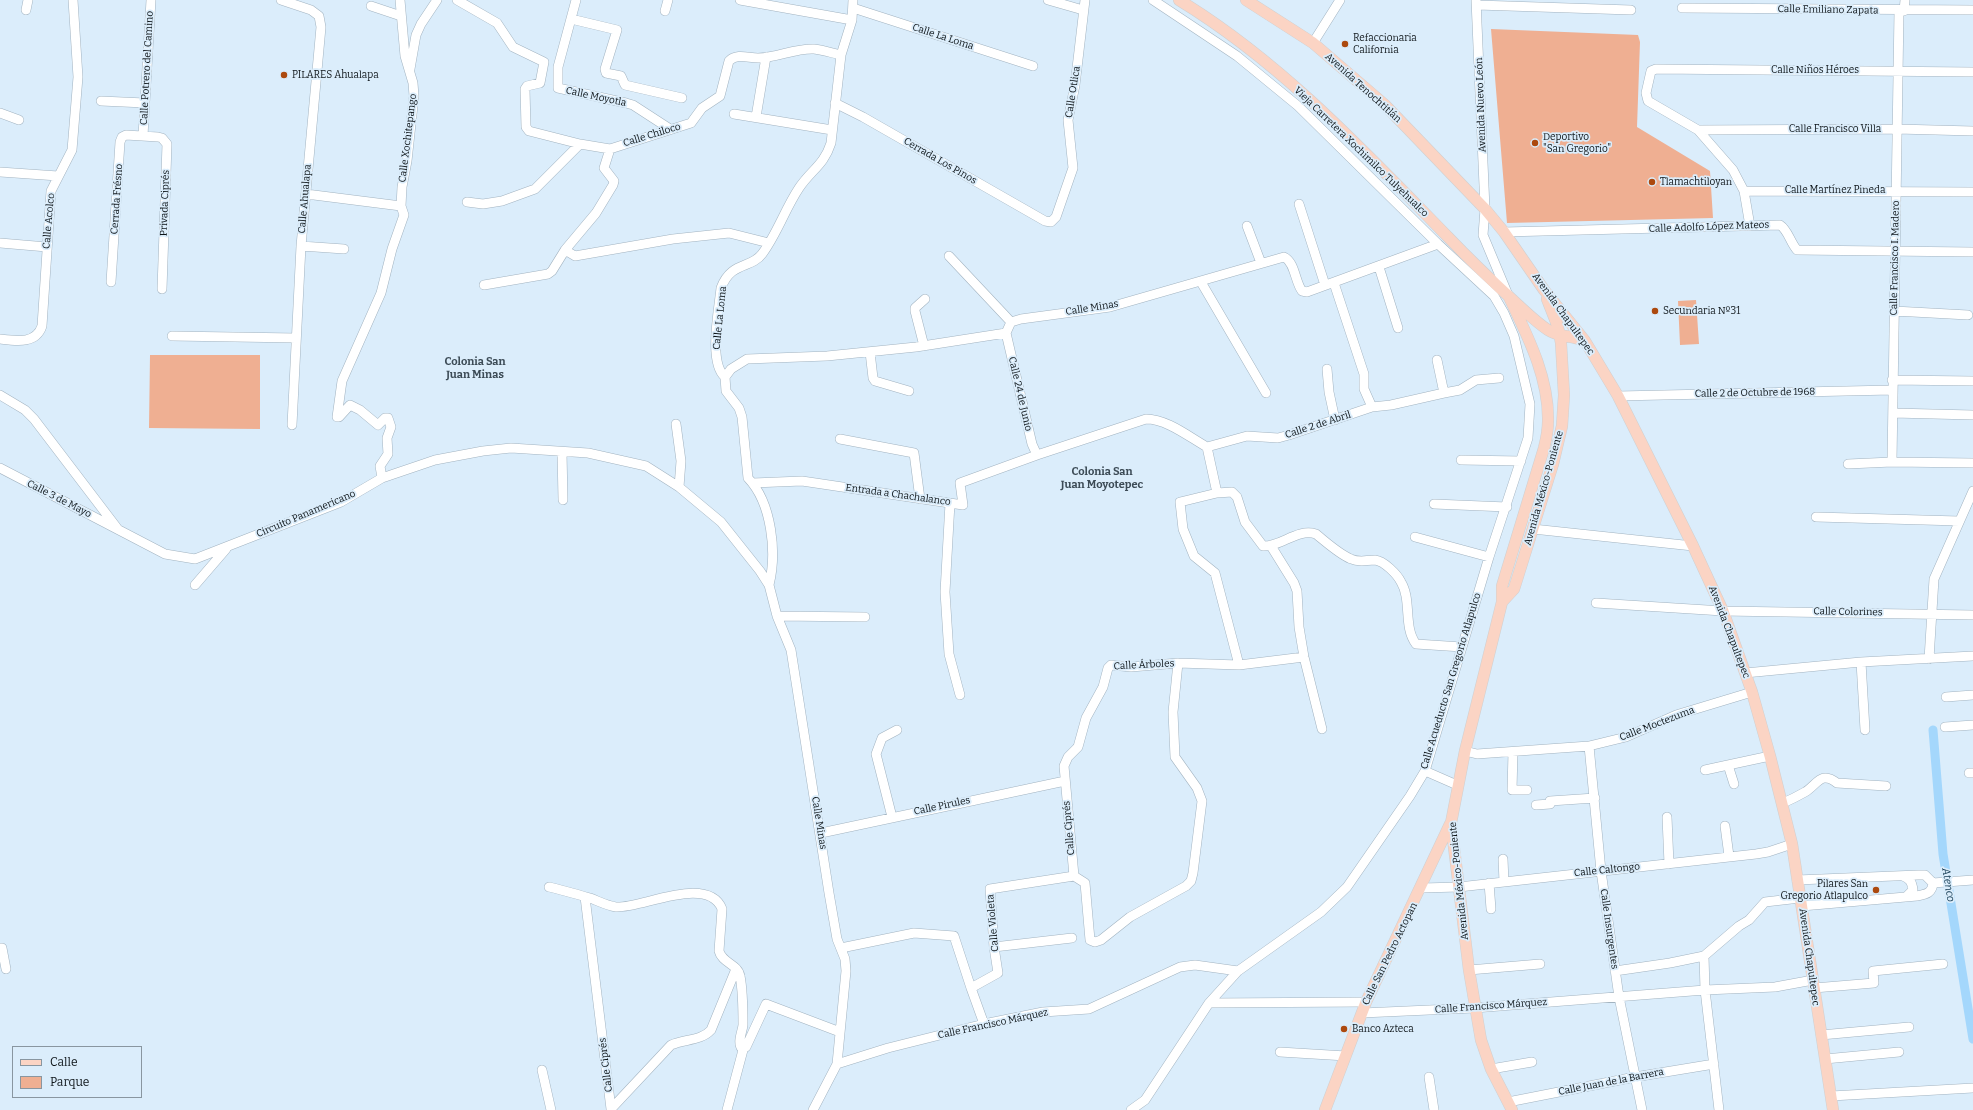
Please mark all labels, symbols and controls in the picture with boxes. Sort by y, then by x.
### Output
street label: Calle Emiliano Zapata [1777,3,1879,17]
street label: Calle Potrero del Camino [138,11,156,125]
street label: Calle La Loma [911,21,975,53]
place label: Refaccionaria California [1353,32,1417,56]
marker: Refaccionaria California [1340,39,1350,49]
street label: Avenida Tenochtitlán [1322,51,1404,125]
street label: Avenida Nuevo León [1473,57,1489,153]
street label: Calle Niños Héroes [1771,64,1859,76]
street label: Calle Otlica [1063,65,1083,119]
place label: PILARES Ahualapa [292,69,379,81]
marker: PILARES Ahualapa [279,70,289,80]
street label: Vieja Carretera Xochimilco Tulyehualco [1291,84,1431,220]
street label: Calle Moyotla [565,85,627,109]
street label: Calle Xochitepango [397,93,419,183]
street label: Calle Chiloco [622,121,682,149]
street label: Calle Francisco Villa [1789,123,1881,135]
place label: Deportivo "San Gregorio" [1543,131,1611,154]
street label: Cerrada Los Pinos [901,135,979,187]
marker: Deportivo "San Gregorio" [1530,138,1540,148]
street label: Cerrada Frésno [109,163,125,235]
street label: Calle Ahualapa [296,164,314,234]
street label: Privada Ciprés [158,170,172,236]
place label: Tlamachtiloyan [1660,176,1732,188]
marker: Tlamachtiloyan [1647,177,1657,187]
street label: Calle Martínez Pineda [1785,184,1885,196]
street label: Calle Acolco [41,193,57,249]
street label: Calle Francisco I. Madero [1888,200,1902,316]
street label: Calle Adolfo López Mateos [1649,219,1769,235]
street label: Avenida Chapultepec [1529,271,1597,357]
street label: Calle La Loma [711,286,729,350]
street label: Calle Minas [1065,298,1119,318]
place label: Secundaria Nº31 [1663,305,1740,317]
marker: Secundaria Nº31 [1650,306,1660,316]
district label: Colonia San Juan Minas [444,355,506,381]
street label: Calle 24 de Junio [1006,356,1034,432]
street label: Calle 2 de Octubre de 1968 [1695,386,1815,400]
street label: Calle 2 de Abril [1283,409,1353,441]
street label: Avenida México-Poniente [1522,429,1566,547]
district label: Colonia San Juan Moyotepec [1061,465,1143,491]
street label: Calle 3 de Mayo [25,478,93,520]
street label: Entrada a Chachalanco [845,482,951,508]
street label: Circuito Panamericano [255,488,357,540]
street label: Avenida Chapultepec [1706,584,1752,680]
street label: Calle Acueducto San Gregorio Atlapulco [1418,591,1484,771]
street label: Calle Colorines [1813,605,1883,619]
street label: Calle Árboles [1113,657,1175,673]
street label: Calle Moctezuma [1618,704,1696,744]
street label: Calle Pirules [913,794,971,818]
street label: Calle Minas [809,796,829,850]
street label: Calle Ciprés [1061,800,1077,856]
street label: Avenida México-Poniente [1447,821,1471,941]
street label: Calle Caltongo [1573,861,1641,879]
water label: Atenco [1939,867,1957,903]
place label: Pilares San Gregorio Atlapulco [1780,878,1868,902]
marker: Pilares San Gregorio Atlapulco [1871,885,1881,895]
street label: Calle Insurgentes [1597,888,1621,970]
street label: Calle Violeta [985,894,1001,952]
street label: Calle San Pedro Actopan [1360,901,1420,1007]
street label: Avenida Chapultepec [1796,908,1822,1006]
street label: Calle Francisco Márquez [1435,996,1547,1016]
street label: Calle Francisco Márquez [937,1006,1049,1042]
place label: Banco Azteca [1352,1023,1414,1035]
marker: Banco Azteca [1339,1024,1349,1034]
street label: Calle Ciprés [597,1037,615,1093]
legend [12,1046,142,1098]
text: Calle [50,1055,78,1069]
street label: Calle Juan de la Barrera [1557,1066,1665,1098]
text: Parque [50,1075,89,1089]

